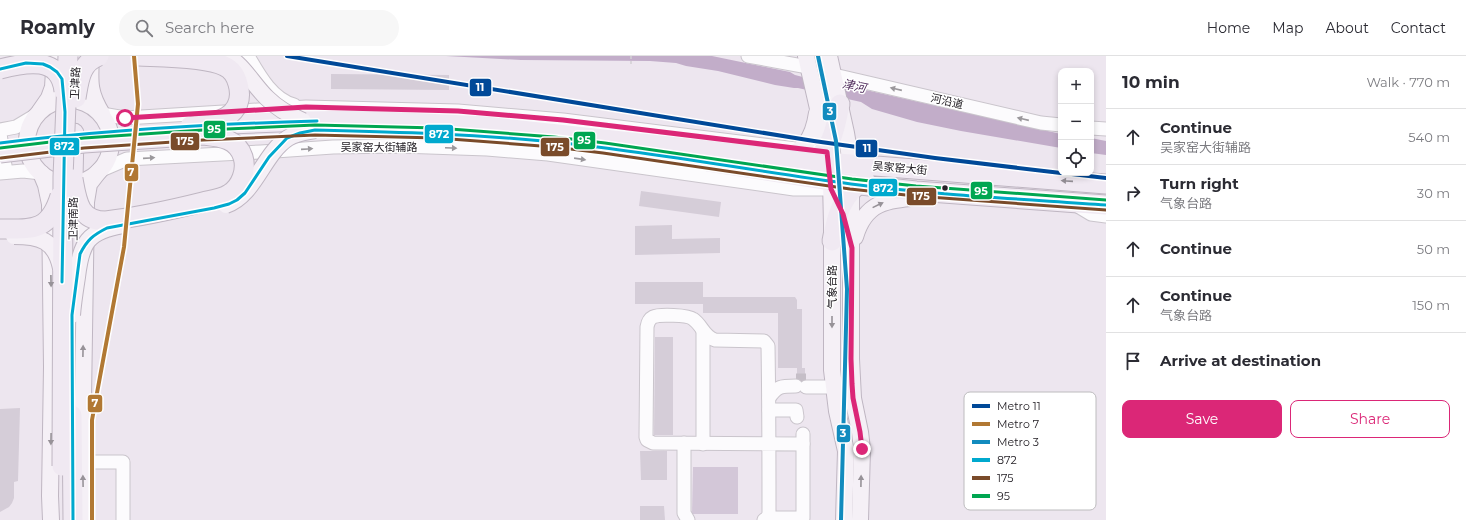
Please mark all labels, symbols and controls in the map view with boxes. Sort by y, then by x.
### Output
search box [119,10,399,46]
text: Roamly [20,16,95,39]
icon: search [133,17,155,39]
text: Search here [165,18,254,37]
text: Home [1207,19,1250,37]
text: Map [1272,19,1303,37]
text: About [1325,19,1369,37]
text: Contact [1391,19,1446,37]
street label: 卫津路 [67,66,83,100]
map controls [1058,68,1094,176]
button: + [1058,68,1094,104]
text: 10 min [1122,72,1180,92]
text: Walk · 770 m [1366,74,1450,90]
water label: 津河 [841,76,869,96]
line badge: 11 [469,78,492,97]
text: 11 [476,80,484,94]
one-way arrow [890,86,902,92]
street label: 河沿道 [929,90,965,112]
line badge: 3 [822,102,837,121]
text: 3 [826,104,834,118]
button: − [1058,104,1094,140]
route start [116,109,134,127]
one-way arrow [1016,116,1028,122]
text: Continue [1160,118,1232,137]
line badge: 95 [203,120,226,139]
text: 95 [207,122,221,136]
line badge: 872 [424,124,454,144]
icon: ahead [1122,126,1144,148]
text: 872 [429,127,450,141]
text: 540 m [1408,129,1450,145]
line badge: 95 [573,131,596,150]
line badge: 175 [170,132,200,151]
text: 95 [577,133,591,147]
text: 175 [176,134,194,148]
line badge: 872 [49,137,80,156]
line badge: 175 [540,137,570,157]
text: 872 [54,139,75,153]
line badge: 11 [855,139,878,158]
text: 吴家窑大街辅路 [1160,139,1251,155]
street label: 吴家窑大街辅路 [341,140,418,154]
text: 175 [546,140,564,154]
button: locate [1058,140,1094,176]
text: 11 [863,141,871,155]
one-way arrow [301,145,313,152]
one-way arrow [445,145,458,151]
one-way arrow [143,154,155,161]
one-way arrow [574,156,586,162]
street label: 吴家窑大街 [872,159,928,177]
line badge: 7 [124,163,139,182]
text: 7 [128,165,135,179]
text: Turn right [1160,174,1239,193]
line badge: 872 [868,178,898,197]
one-way arrow [1061,178,1073,185]
text: 872 [873,181,894,195]
line badge: 95 [970,181,993,200]
icon: right [1122,182,1144,204]
unlabelled marker [940,183,950,193]
text: 95 [974,184,988,198]
text: 30 m [1417,185,1450,201]
line badge: 175 [906,187,937,206]
text: 175 [912,189,930,203]
text: 气象台路 [1160,195,1212,211]
street label: 卫津南路 [66,197,80,241]
one-way arrow [873,202,884,208]
icon: ahead [1122,238,1144,260]
text: Continue [1160,239,1232,258]
text: 50 m [1417,241,1450,257]
street label: 气象台路 [825,265,839,309]
one-way arrow [47,275,54,287]
text: Continue [1160,286,1232,305]
icon: ahead [1122,294,1144,316]
text: 150 m [1412,297,1450,313]
text: 气象台路 [1160,307,1212,323]
one-way arrow [829,316,835,329]
one-way arrow [80,345,87,357]
icon: arrive [1122,350,1144,372]
text: Arrive at destination [1160,351,1321,370]
legend [964,392,1096,510]
line badge: 7 [87,394,103,413]
text: 7 [92,396,99,410]
text: Metro 11 [997,399,1041,413]
button: Save [1122,400,1282,438]
button: Share [1290,400,1450,438]
text: Metro 7 [997,417,1039,431]
line badge: 3 [836,424,851,443]
text: 3 [839,426,847,440]
one-way arrow [47,433,54,445]
text: Metro 3 [997,435,1039,449]
route end [853,440,871,458]
text: 872 [997,453,1017,467]
text: 175 [997,471,1013,485]
one-way arrow [80,474,86,487]
one-way arrow [858,474,864,487]
text: 95 [997,489,1010,503]

